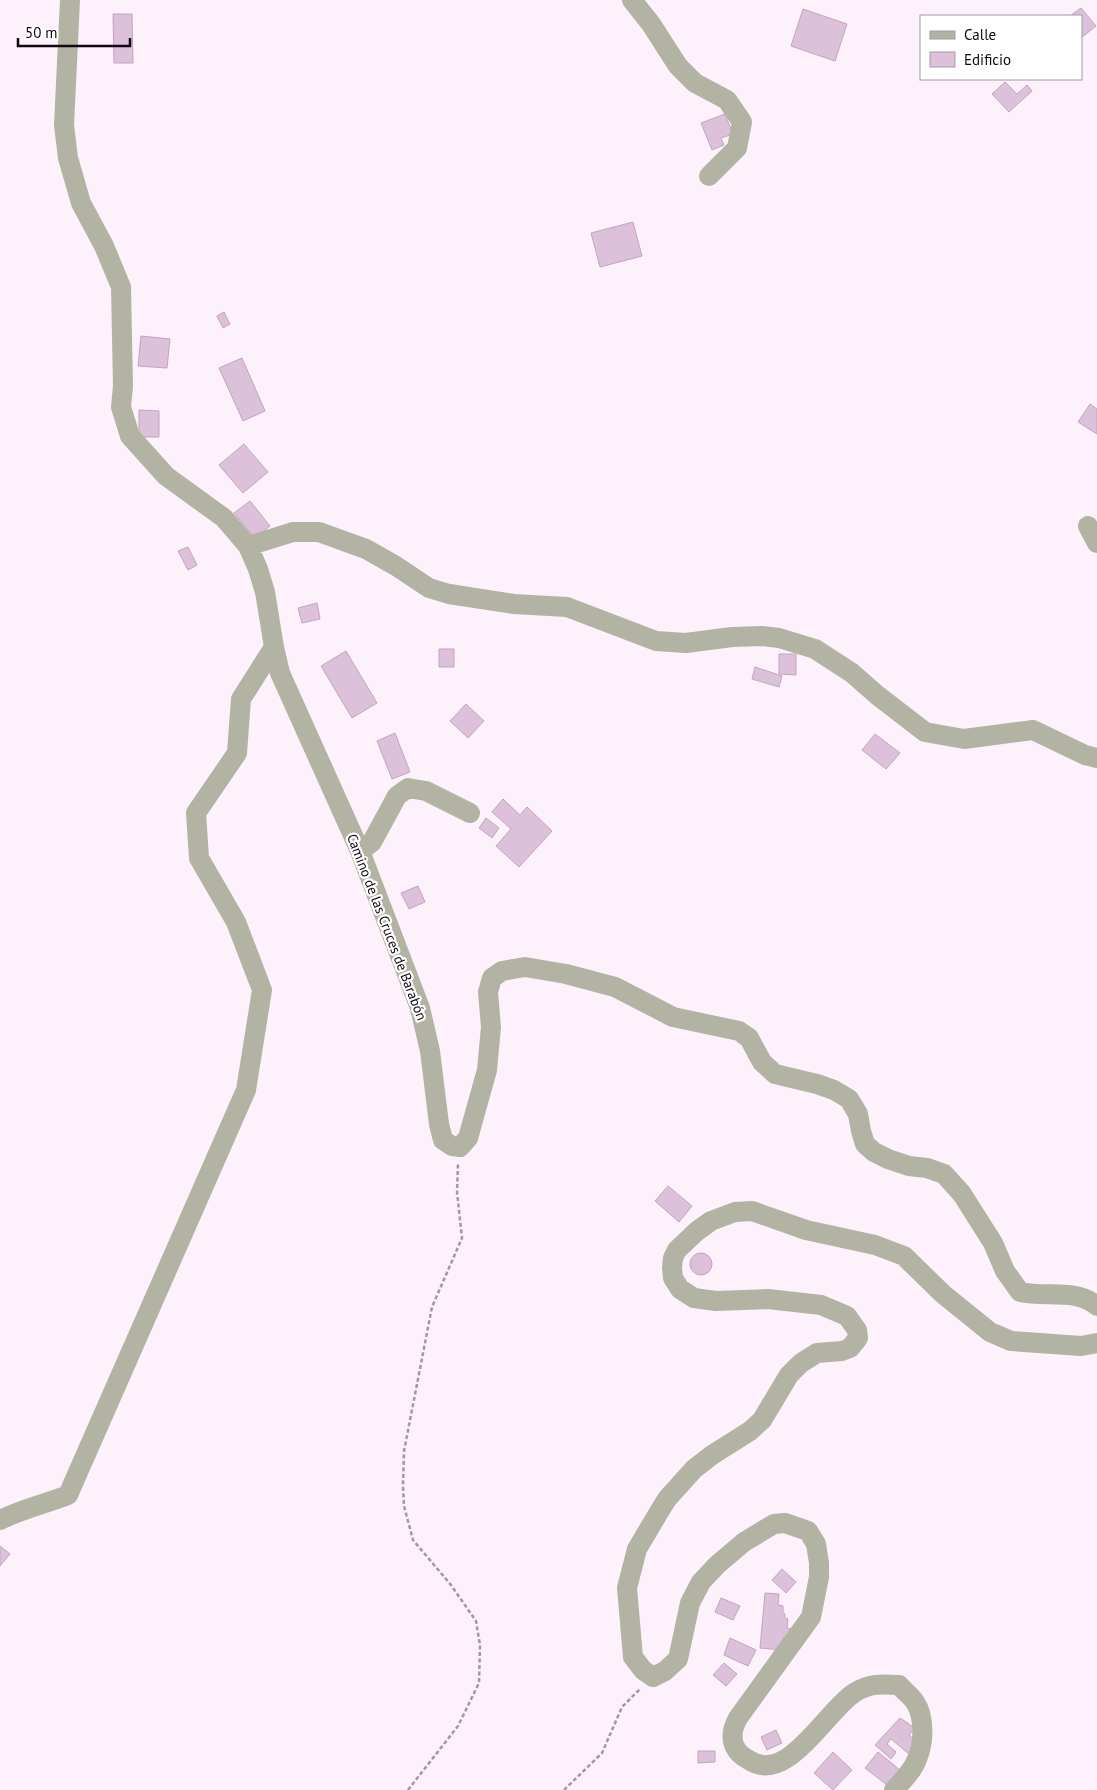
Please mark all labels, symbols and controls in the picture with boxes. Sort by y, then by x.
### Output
scale bar [18,15,130,47]
legend [920,15,1082,80]
text: 50 m [25,23,58,42]
text: Calle [964,25,996,44]
text: Edificio [964,50,1011,69]
street label: Camino de las Cruces de Barabón [343,831,431,1023]

